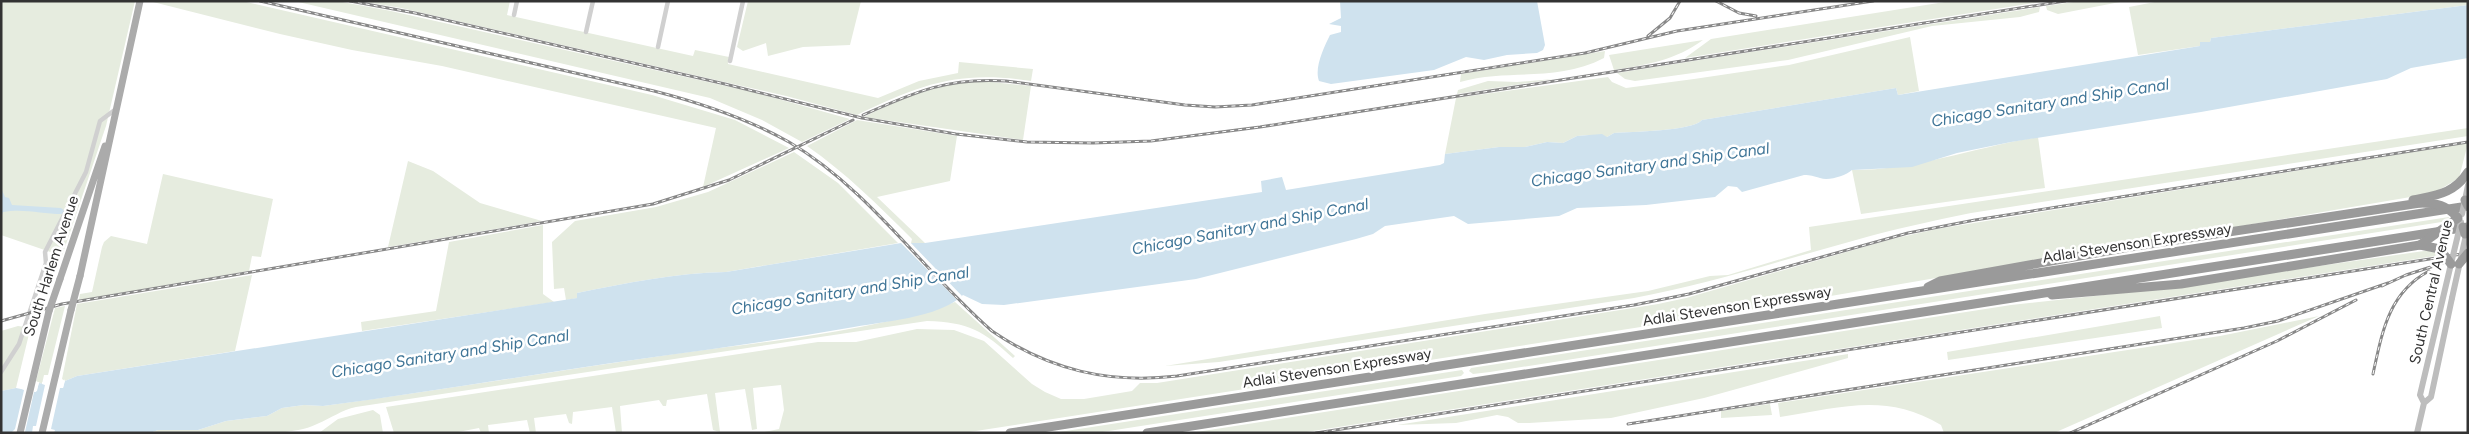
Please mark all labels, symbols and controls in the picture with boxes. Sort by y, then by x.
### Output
water label: Chicago Sanitary and Ship Canal [1930,74,2171,131]
water label: Chicago Sanitary and Ship Canal [1530,138,1771,191]
street label: South Harlem Avenue [20,193,82,339]
water label: Chicago Sanitary and Ship Canal [1130,194,1370,259]
street label: South Central Avenue [2406,218,2456,366]
street label: Adlai Stevenson Expressway [2041,219,2233,267]
water label: Chicago Sanitary and Ship Canal [730,262,971,319]
street label: Adlai Stevenson Expressway [1641,282,1833,330]
water label: Chicago Sanitary and Ship Canal [330,325,571,382]
street label: Adlai Stevenson Expressway [1241,344,1433,392]

